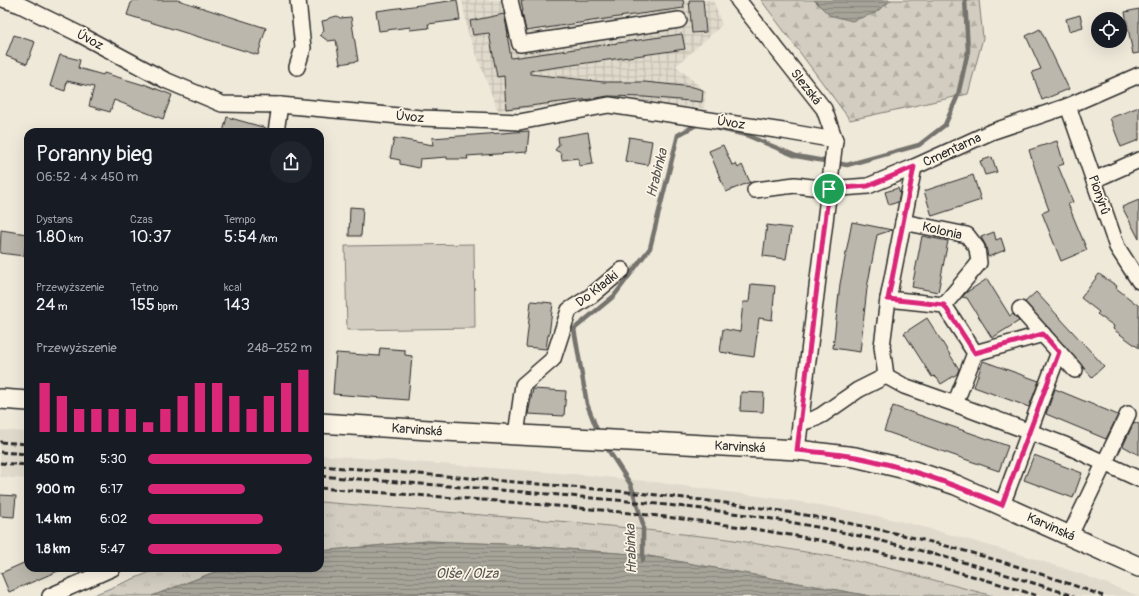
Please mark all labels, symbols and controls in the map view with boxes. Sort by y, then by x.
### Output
map controls [1091,12,1127,48]
button: locate [1091,12,1127,48]
street label: Úvoz [74,26,106,54]
street label: Slezská [787,66,825,108]
street label: Úvoz [395,108,425,126]
street label: Úvoz [716,113,746,133]
street label: Cmentarna [920,130,984,170]
text: Poranny bieg [36,140,153,168]
button: share [270,141,312,183]
water label: Hrabinka [643,145,672,199]
text: 06:52 · 4 × 450 m [36,169,138,185]
pin [812,172,846,206]
street label: Pionýrů [1085,173,1113,217]
icon: arrive [818,178,840,200]
text: Dystans [36,213,73,226]
text: Czas [130,213,153,226]
text: Tempo [224,213,256,226]
street label: Kolonia [920,219,964,243]
text: 1.80 [36,226,67,247]
text: 10:37 [130,226,171,247]
text: 5:54 [224,226,257,247]
text: km [67,232,83,245]
text: /km [257,232,278,245]
street label: Do Kładki [573,268,621,310]
text: Przewyższenie [36,281,104,294]
text: Tętno [130,281,159,294]
text: kcal [224,281,242,294]
text: 24 [36,294,55,315]
text: 155 [130,294,155,315]
text: 143 [224,294,250,315]
text: m [55,300,68,313]
text: bpm [155,300,178,313]
text: Przewyższenie [36,340,117,356]
text: 248–252 m [247,340,312,356]
street label: Karvinská [391,420,443,440]
street label: Karvinská [714,438,766,456]
text: 450 m [36,451,74,467]
text: 5:30 [100,451,127,467]
text: 900 m [36,481,75,497]
text: 6:17 [100,481,123,497]
street label: Karvinská [1024,509,1078,545]
text: 1.4 km [36,511,71,527]
text: 6:02 [100,511,127,527]
water label: Hrabinka [622,522,640,574]
text: 1.8 km [36,541,70,557]
text: 5:47 [100,541,125,557]
water label: Olše / Olza [436,565,500,582]

